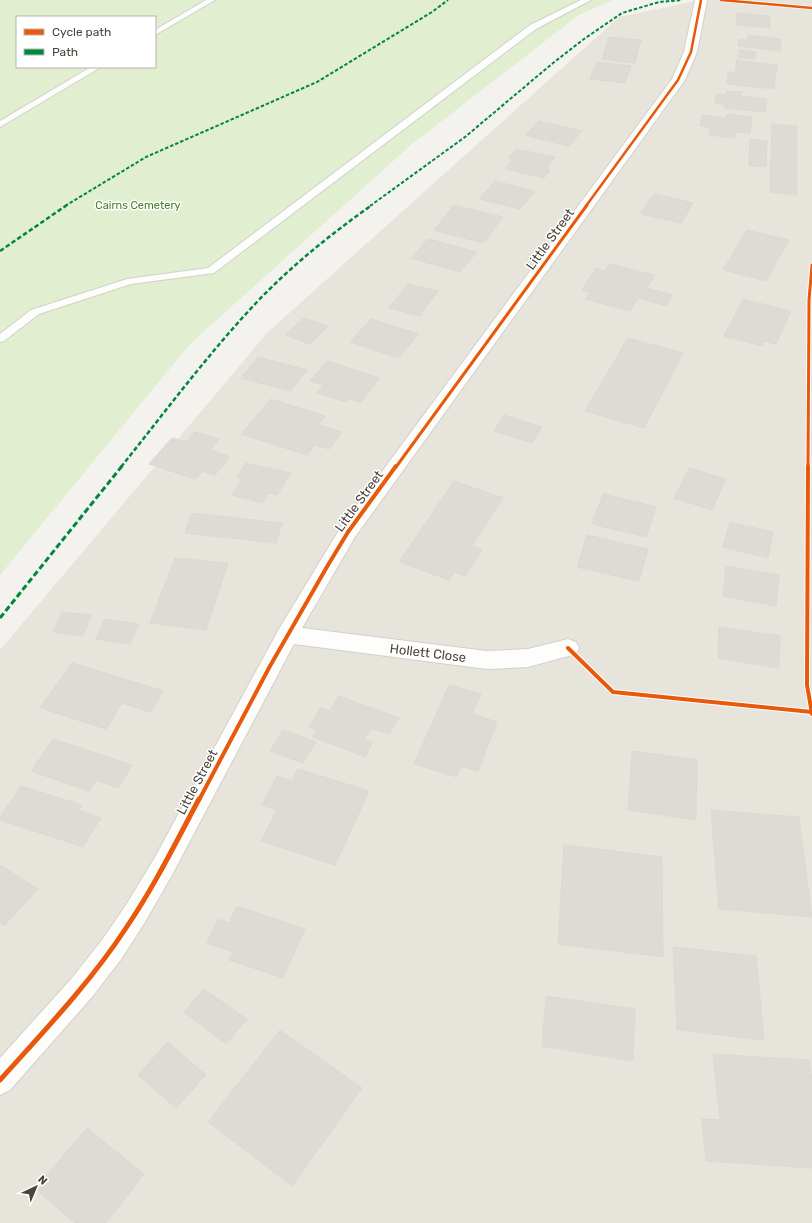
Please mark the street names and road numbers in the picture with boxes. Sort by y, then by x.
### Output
street label: Little Street [523,206,577,272]
street label: Little Street [332,468,386,534]
street label: Hollett Close [389,641,467,665]
street label: Little Street [174,747,220,817]

